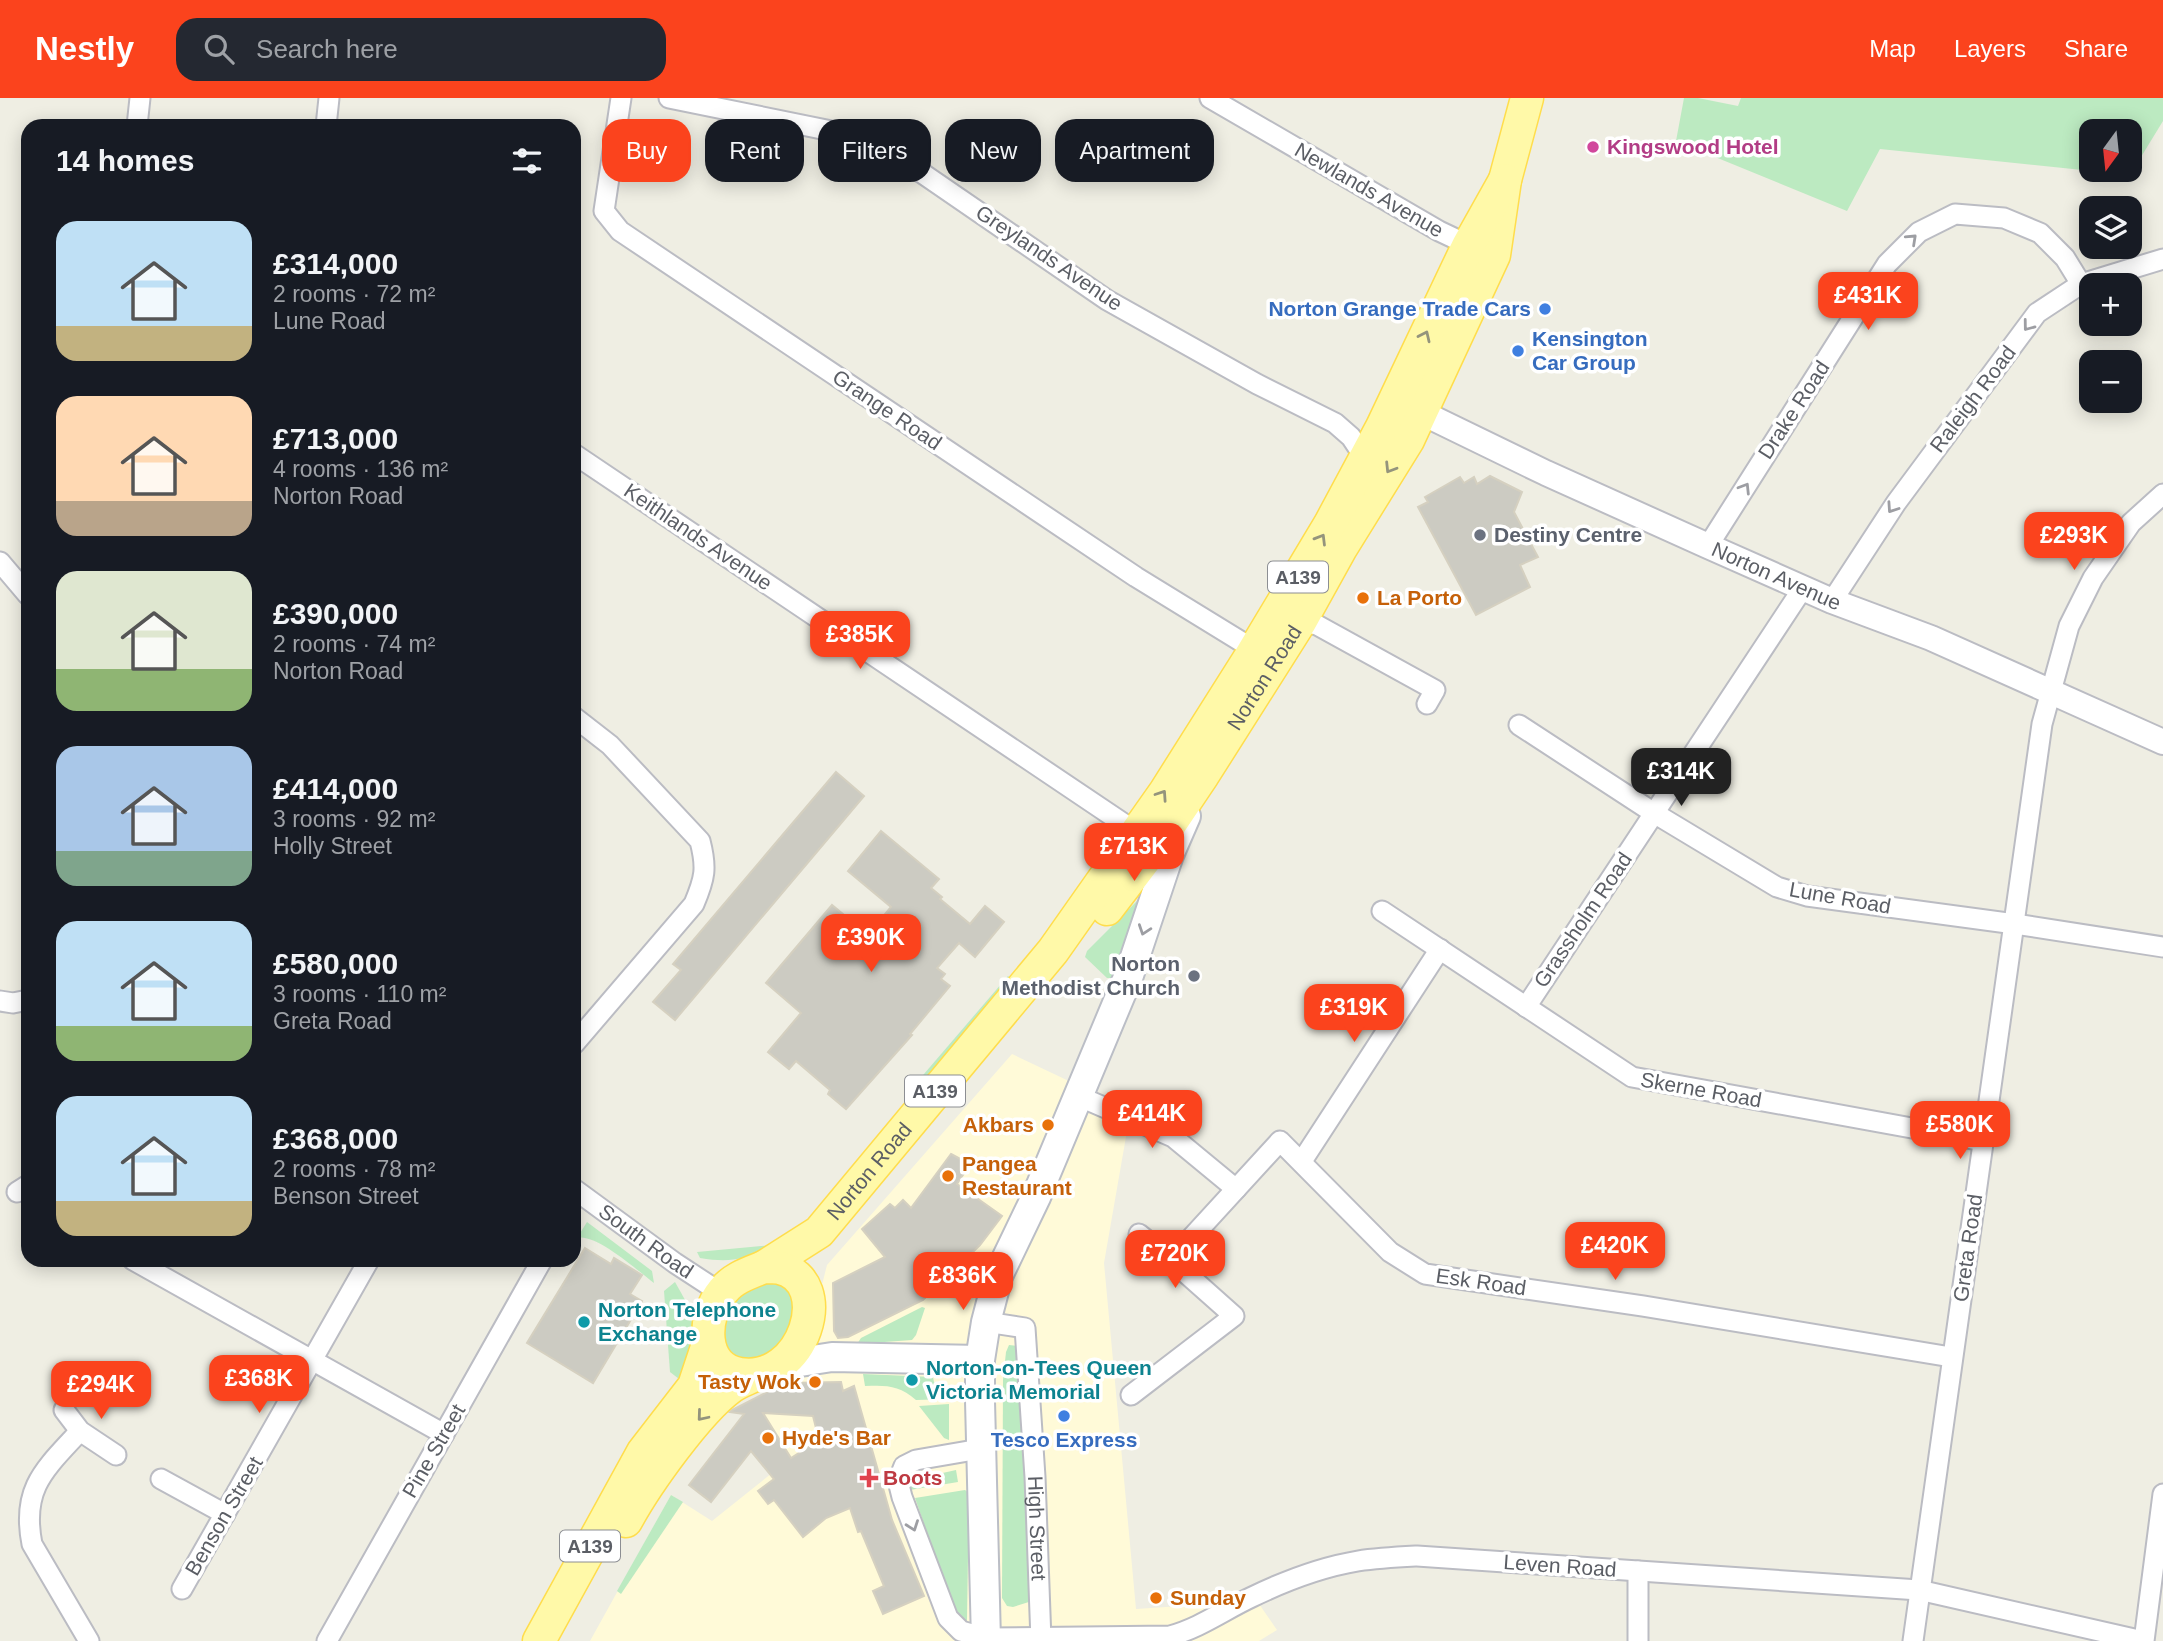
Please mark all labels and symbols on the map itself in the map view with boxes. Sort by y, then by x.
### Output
north arrow [2079,119,2142,182]
place label: Kingswood Hotel [1607,135,1779,158]
street label: Newlands Avenue [1291,138,1448,241]
marker: Kingswood Hotel [1585,139,1601,155]
street label: Greylands Avenue [972,200,1127,315]
one-way arrow [1904,235,1917,247]
pin: £431K [1819,272,1917,332]
place label: Norton Grange Trade Cars [1268,297,1531,320]
marker: Norton Grange Trade Cars [1537,301,1553,317]
one-way arrow [2023,318,2036,331]
place label: Kensington Car Group [1532,327,1648,374]
one-way arrow [1416,331,1430,344]
street label: Raleigh Road [1925,341,2020,456]
marker: Kensington Car Group [1510,343,1526,359]
street label: Drake Road [1753,356,1834,463]
street label: Grange Road [829,365,946,454]
one-way arrow [1386,461,1399,474]
street label: Keithlands Avenue [620,479,777,595]
one-way arrow [1736,483,1749,496]
one-way arrow [1887,501,1900,514]
pin: £293K [2025,512,2123,572]
place label: Destiny Centre [1494,523,1642,546]
marker: Destiny Centre [1472,527,1488,543]
one-way arrow [1313,533,1326,546]
street label: Norton Avenue [1708,537,1844,614]
road number: A139 [1268,562,1328,592]
place label: La Porto [1377,586,1462,609]
marker: La Porto [1355,590,1371,606]
pin: £385K [811,612,909,671]
street label: Norton Road [1223,621,1306,734]
pin: £314K [1632,748,1730,808]
one-way arrow [1154,790,1166,803]
pin: £713K [1085,824,1183,883]
street label: Grassholm Road [1529,848,1636,991]
street label: Lune Road [1787,877,1893,918]
pin: £390K [822,914,920,974]
one-way arrow [1138,923,1152,936]
place label: Norton Methodist Church [1002,952,1180,999]
marker: Norton Methodist Church [1186,968,1202,984]
pin: £319K [1305,984,1403,1044]
street label: Skerne Road [1639,1068,1763,1111]
road number: A139 [905,1076,965,1107]
pin: £414K [1103,1090,1201,1150]
pin: £580K [1911,1102,2009,1161]
place label: Akbars [963,1113,1034,1136]
marker: Akbars [1040,1117,1056,1133]
street label: Norton Road [822,1118,916,1224]
place label: Pangea Restaurant [962,1152,1072,1199]
marker: Pangea Restaurant [940,1168,956,1184]
street label: Greta Road [1949,1193,1986,1303]
street label: South Road [595,1199,698,1283]
pin: £420K [1566,1222,1664,1282]
pin: £720K [1126,1230,1224,1290]
pin: £836K [914,1252,1012,1312]
street label: Esk Road [1434,1264,1528,1299]
place label: Norton Telephone Exchange [598,1298,776,1345]
marker: Norton Telephone Exchange [576,1314,592,1330]
pin: £368K [210,1356,308,1415]
place label: Norton-on-Tees Queen Victoria Memorial [926,1356,1152,1403]
pin: £294K [52,1362,150,1421]
place label: Tasty Wok [698,1370,801,1393]
marker: Norton-on-Tees Queen Victoria Memorial [904,1372,920,1388]
marker: Tasty Wok [807,1374,823,1390]
street label: Pine Street [398,1400,470,1501]
one-way arrow [698,1407,710,1420]
marker: Tesco Express [1056,1408,1072,1424]
place label: Hyde's Bar [782,1426,891,1449]
place label: Tesco Express [991,1428,1137,1451]
marker: Hyde's Bar [760,1430,776,1446]
street label: Benson Street [180,1452,267,1579]
place label: Boots [883,1466,943,1489]
marker: Boots [861,1470,877,1486]
street label: High Street [1024,1475,1051,1581]
one-way arrow [905,1519,919,1531]
road number: A139 [560,1530,620,1562]
street label: Leven Road [1503,1550,1617,1581]
place label: Sunday [1170,1586,1246,1609]
marker: Sunday [1148,1590,1164,1606]

